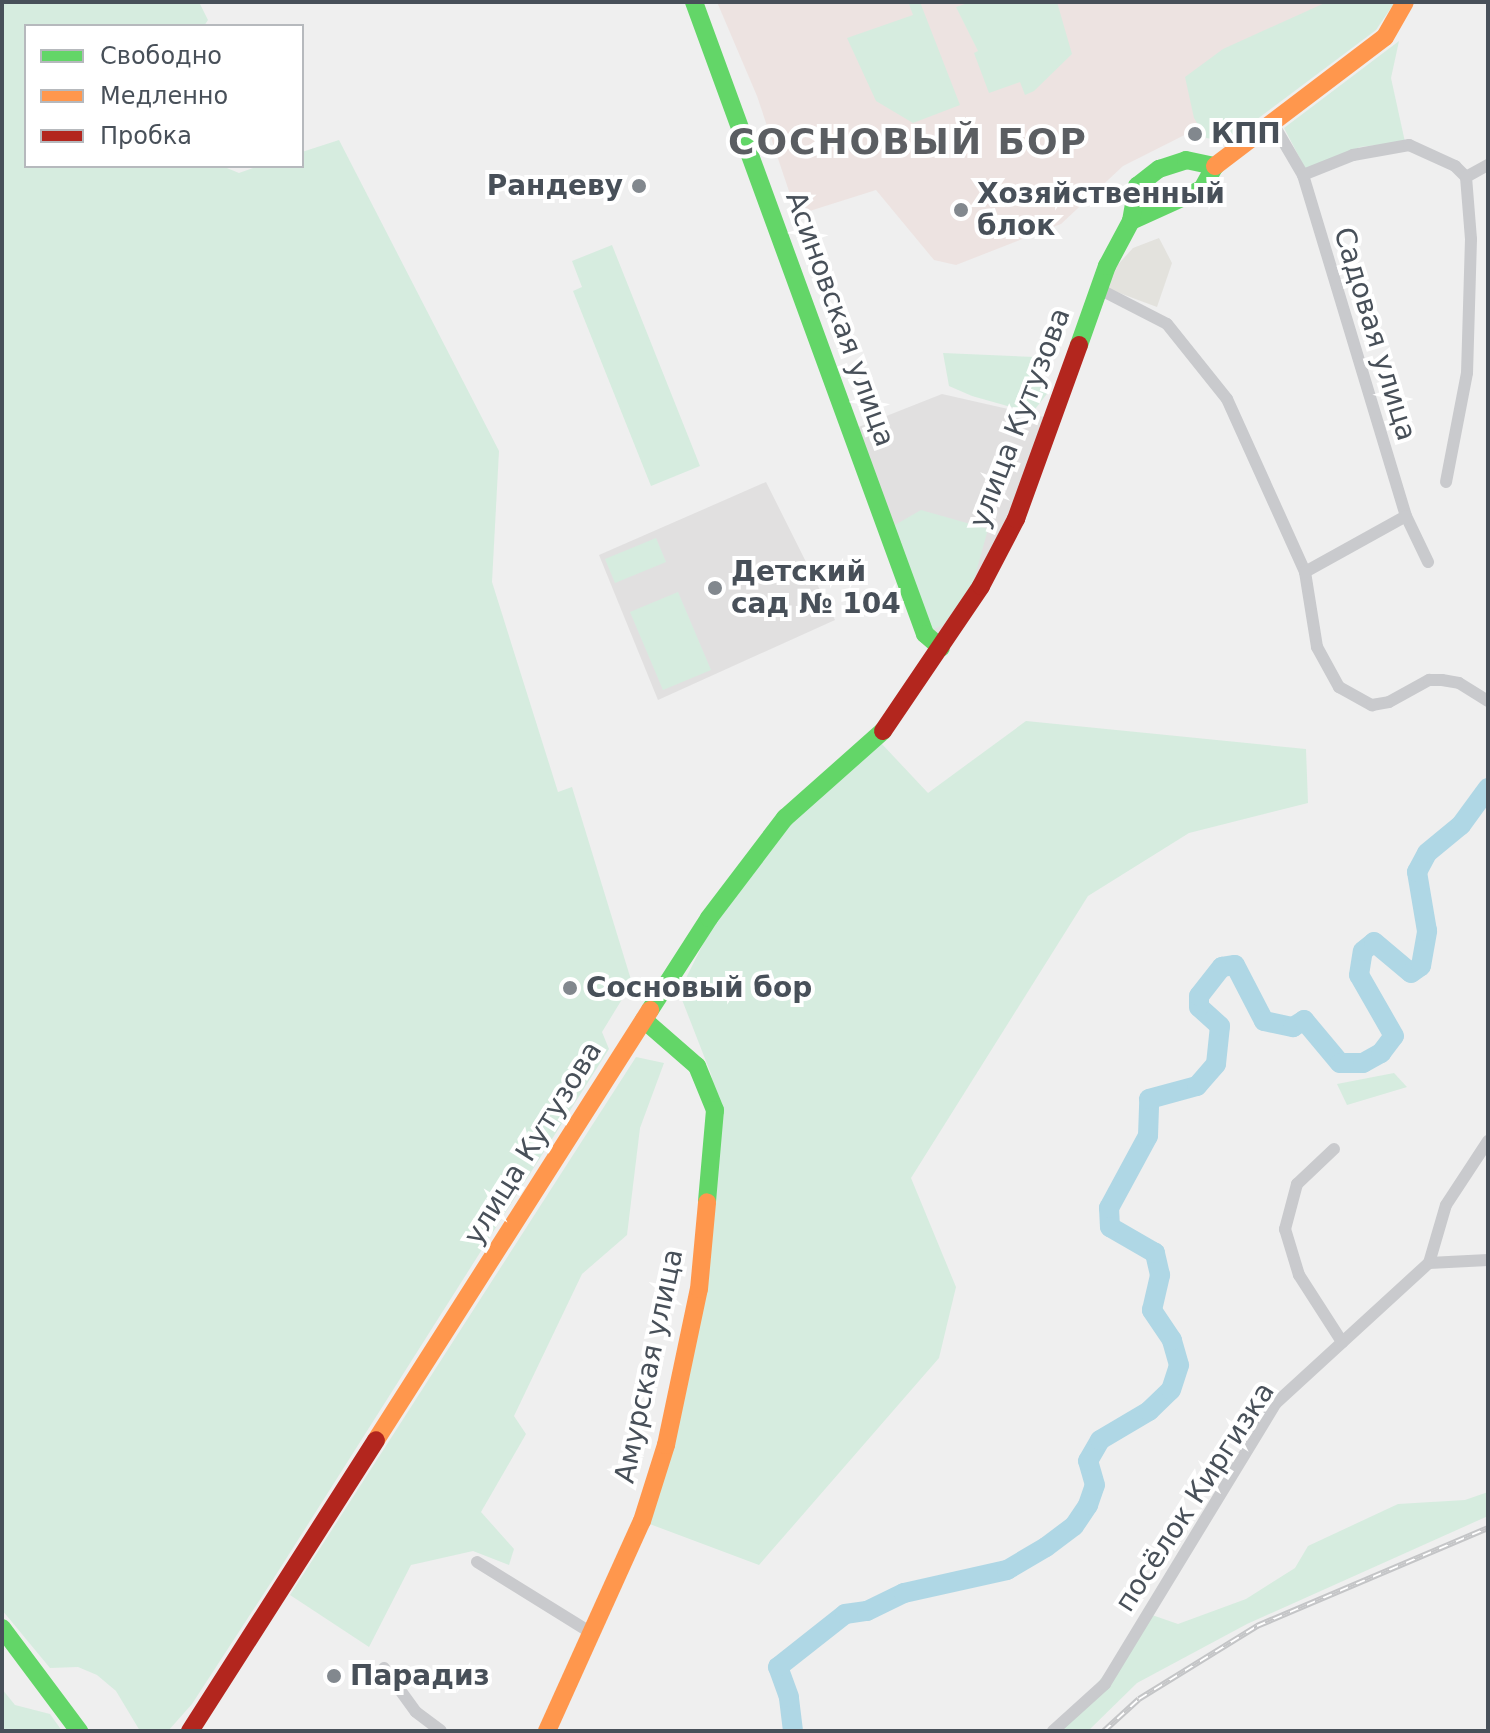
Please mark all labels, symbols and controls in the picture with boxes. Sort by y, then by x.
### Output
legend [24,24,304,168]
text: Свободно [100,42,222,70]
text: Медленно [100,82,228,110]
place label: КПП [1211,117,1281,151]
district label: СОСНОВЫЙ БОР [728,120,1088,164]
text: Пробка [100,122,192,150]
marker: КПП [1186,125,1204,143]
place label: Рандеву [487,169,623,203]
marker: Рандеву [630,177,648,195]
place label: Хозяйственный блок [977,177,1225,243]
street label: Асиновская улица [778,187,902,451]
marker: Хозяйственный блок [952,201,970,219]
street label: Садовая улица [1327,223,1423,445]
street label: улица Кутузова [963,303,1077,533]
place label: Детский сад № 104 [731,555,901,621]
marker: Детский сад № 104 [706,579,724,597]
place label: Сосновый бор [586,971,812,1005]
marker: Сосновый бор [561,979,579,997]
street label: улица Кутузова [457,1035,609,1251]
street label: Амурская улица [608,1246,690,1486]
street label: посёлок Киргизка [1108,1376,1282,1618]
place label: Парадиз [350,1659,490,1693]
marker: Парадиз [325,1667,343,1685]

